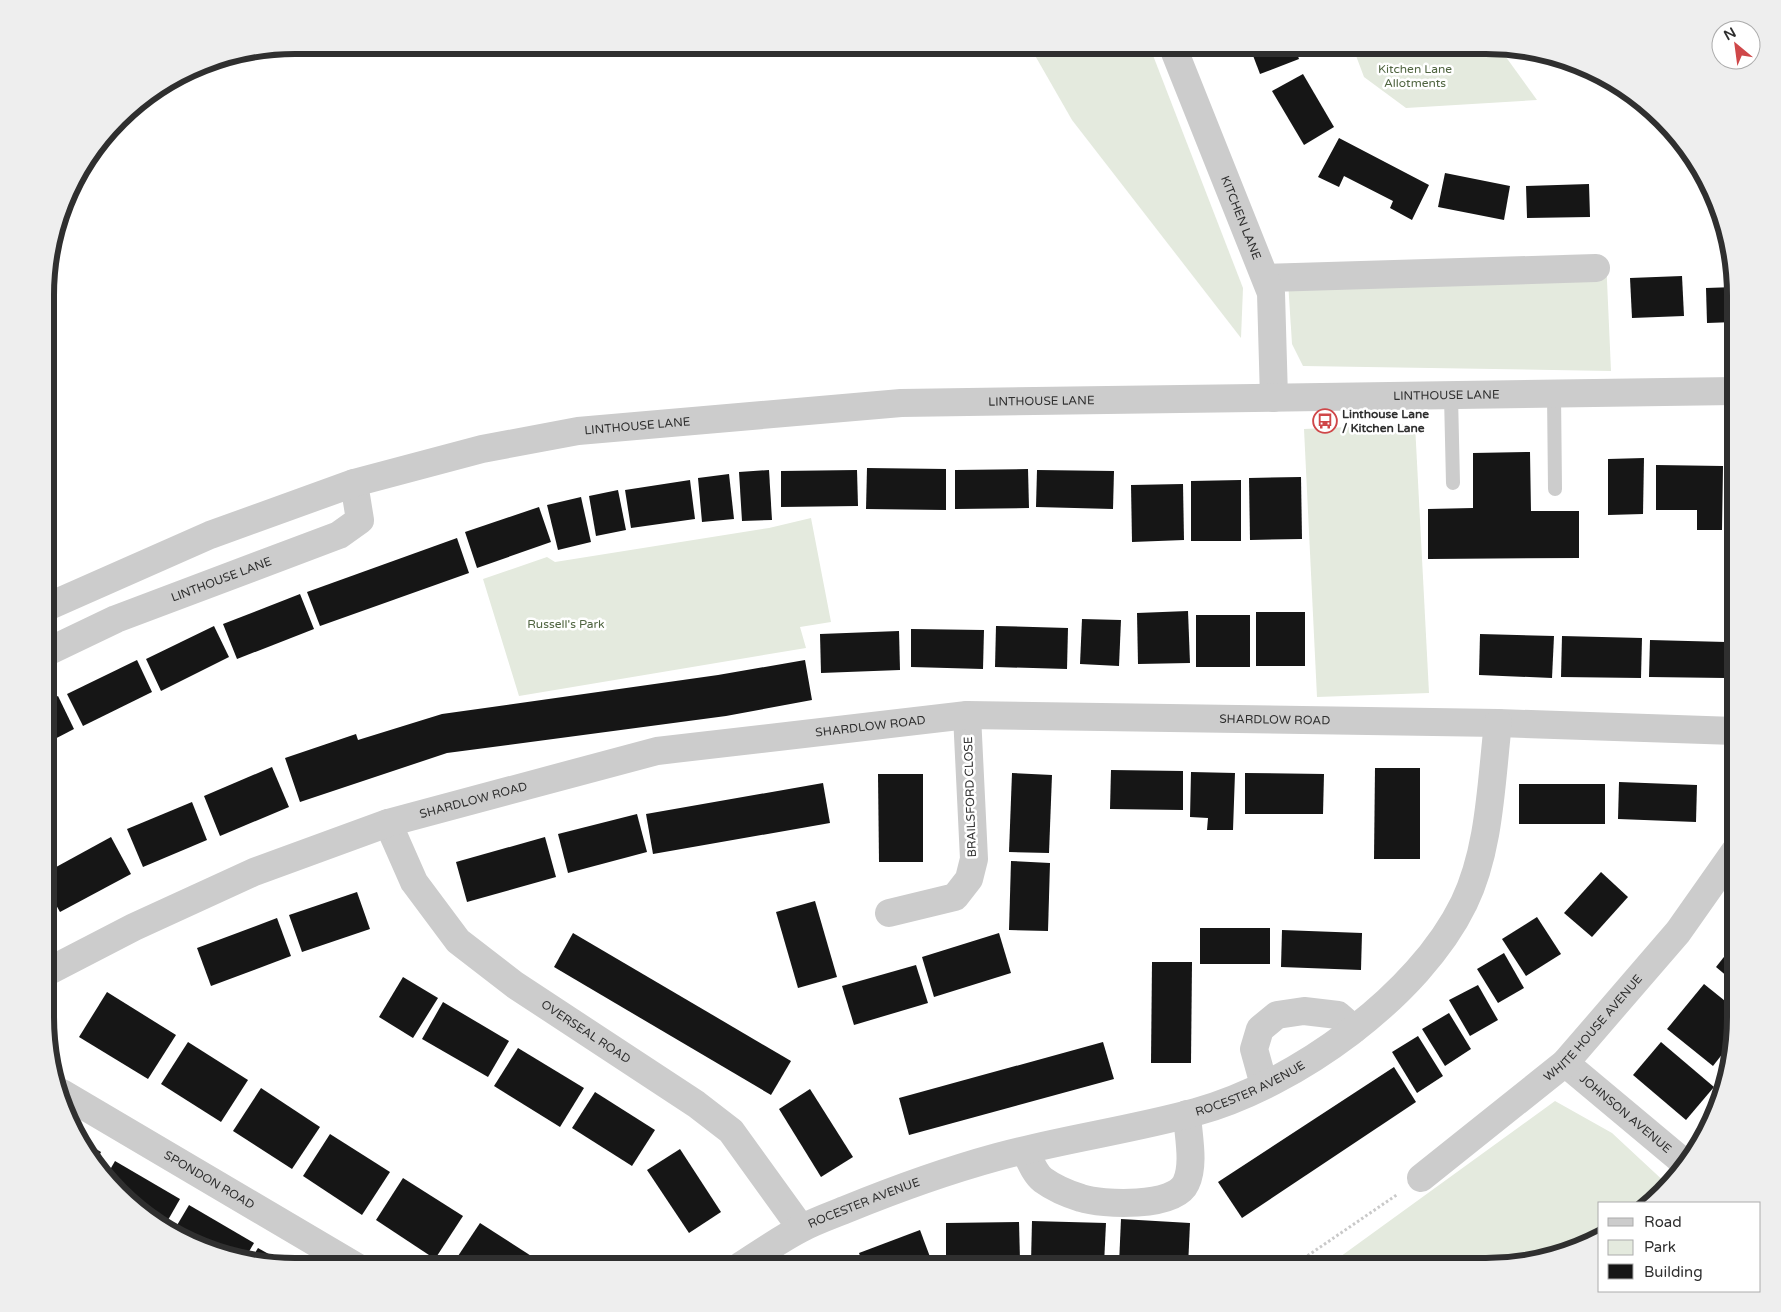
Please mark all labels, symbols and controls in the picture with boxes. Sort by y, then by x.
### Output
north arrow [1711,20,1761,70]
text: N [1721,24,1739,44]
park label: Kitchen Lane Allotments [1378,62,1452,90]
street label: KITCHEN LANE [1218,174,1264,262]
street label: LINTHOUSE LANE [1393,387,1500,403]
street label: LINTHOUSE LANE [988,393,1095,409]
place label: Linthouse Lane / Kitchen Lane [1342,407,1429,435]
bus stop icon: Linthouse Lane / Kitchen Lane [1312,408,1338,434]
street label: LINTHOUSE LANE [584,414,691,437]
street label: LINTHOUSE LANE [169,554,274,605]
park label: Russell's Park [527,617,605,631]
street label: SHARDLOW ROAD [1219,712,1330,727]
street label: SHARDLOW ROAD [815,713,926,740]
street label: BRAILSFORD CLOSE [961,736,979,858]
street label: SHARDLOW ROAD [418,779,529,821]
street label: WHITE HOUSE AVENUE [1541,971,1645,1084]
street label: OVERSEAL ROAD [539,997,633,1066]
street label: ROCESTER AVENUE [1194,1058,1308,1119]
street label: JOHNSON AVENUE [1577,1071,1674,1156]
street label: SPONDON ROAD [162,1148,257,1212]
street label: ROCESTER AVENUE [806,1175,922,1231]
legend [1598,1202,1761,1292]
text: Road [1644,1213,1682,1231]
text: Park [1644,1238,1676,1256]
text: Building [1644,1263,1703,1281]

